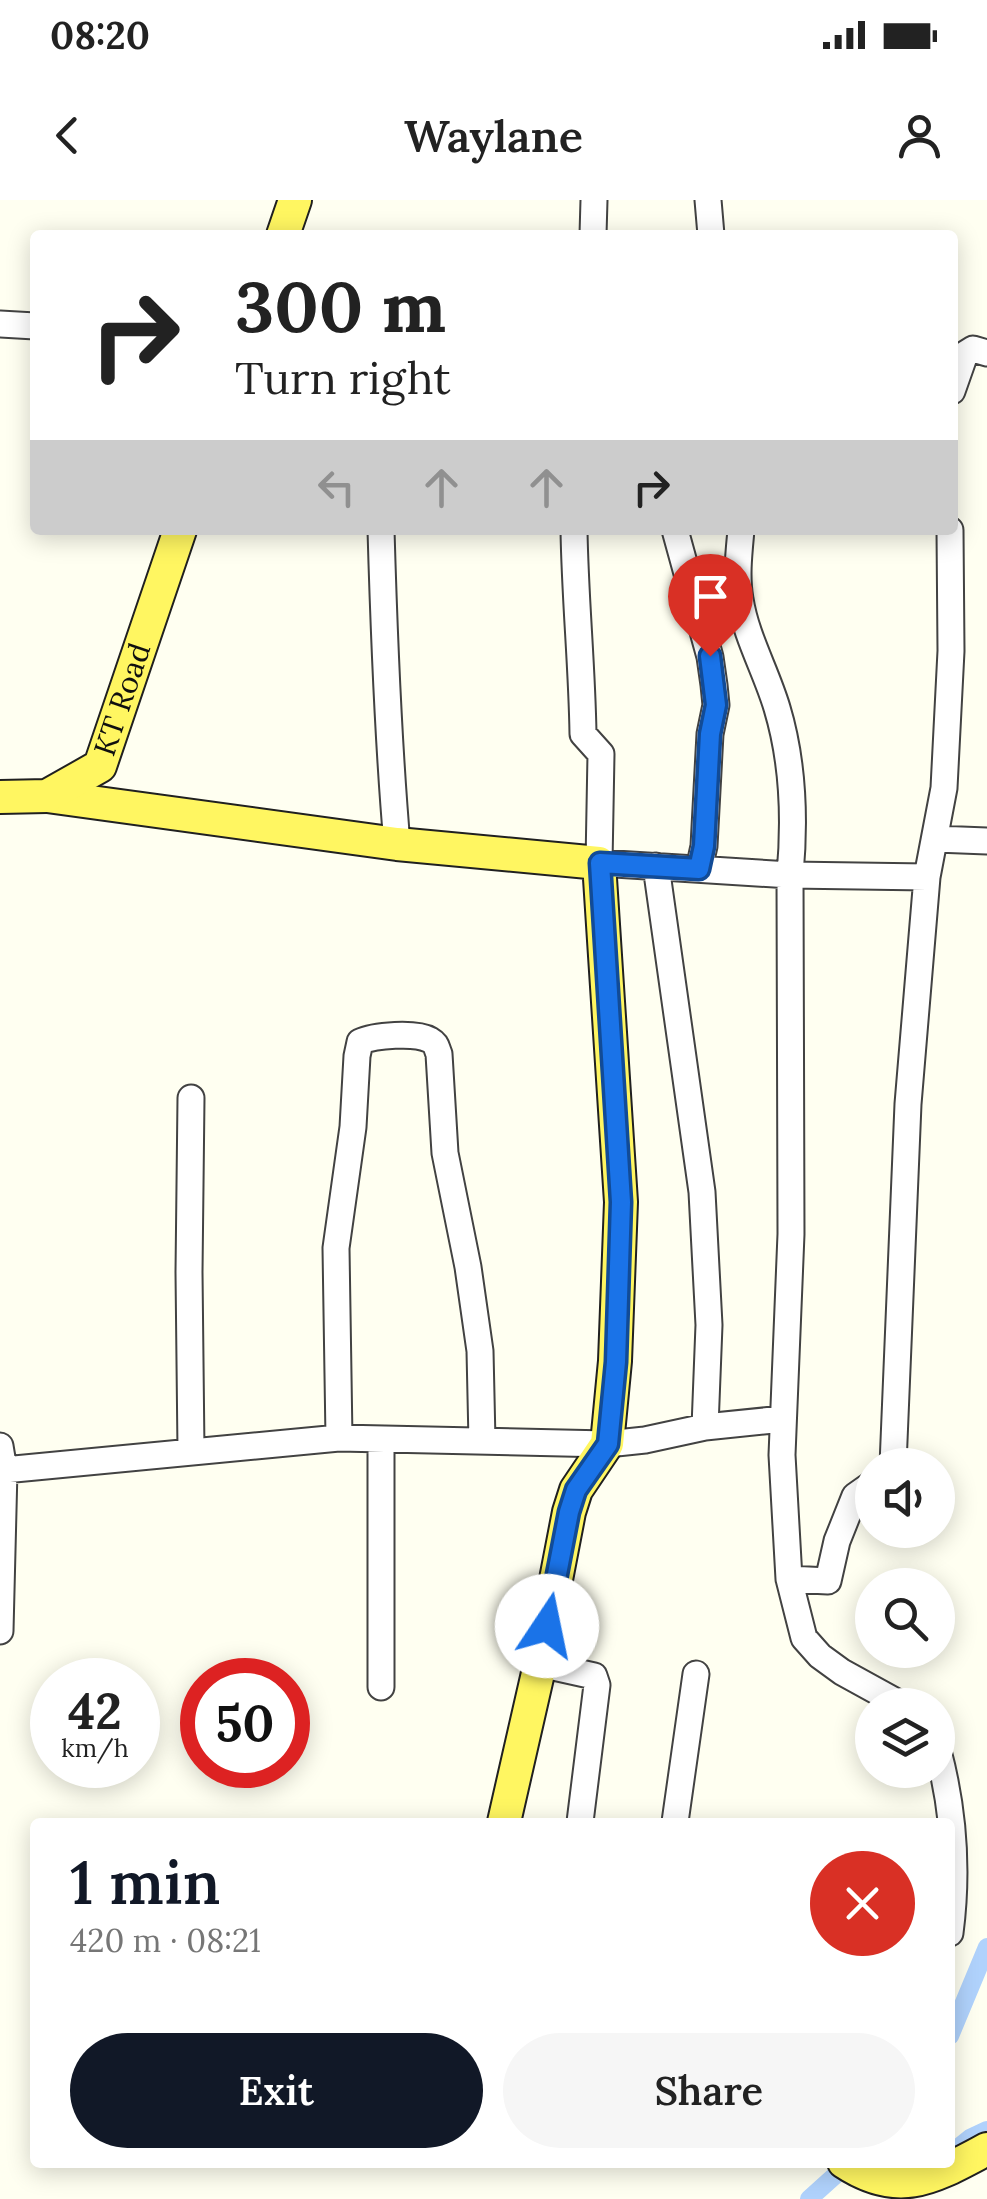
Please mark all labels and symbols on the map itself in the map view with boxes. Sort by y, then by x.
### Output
pin [668,554,753,657]
street label: KT Road [85,638,158,761]
position arrow [495,1574,599,1678]
speed limit sign: 50 [180,1658,310,1788]

